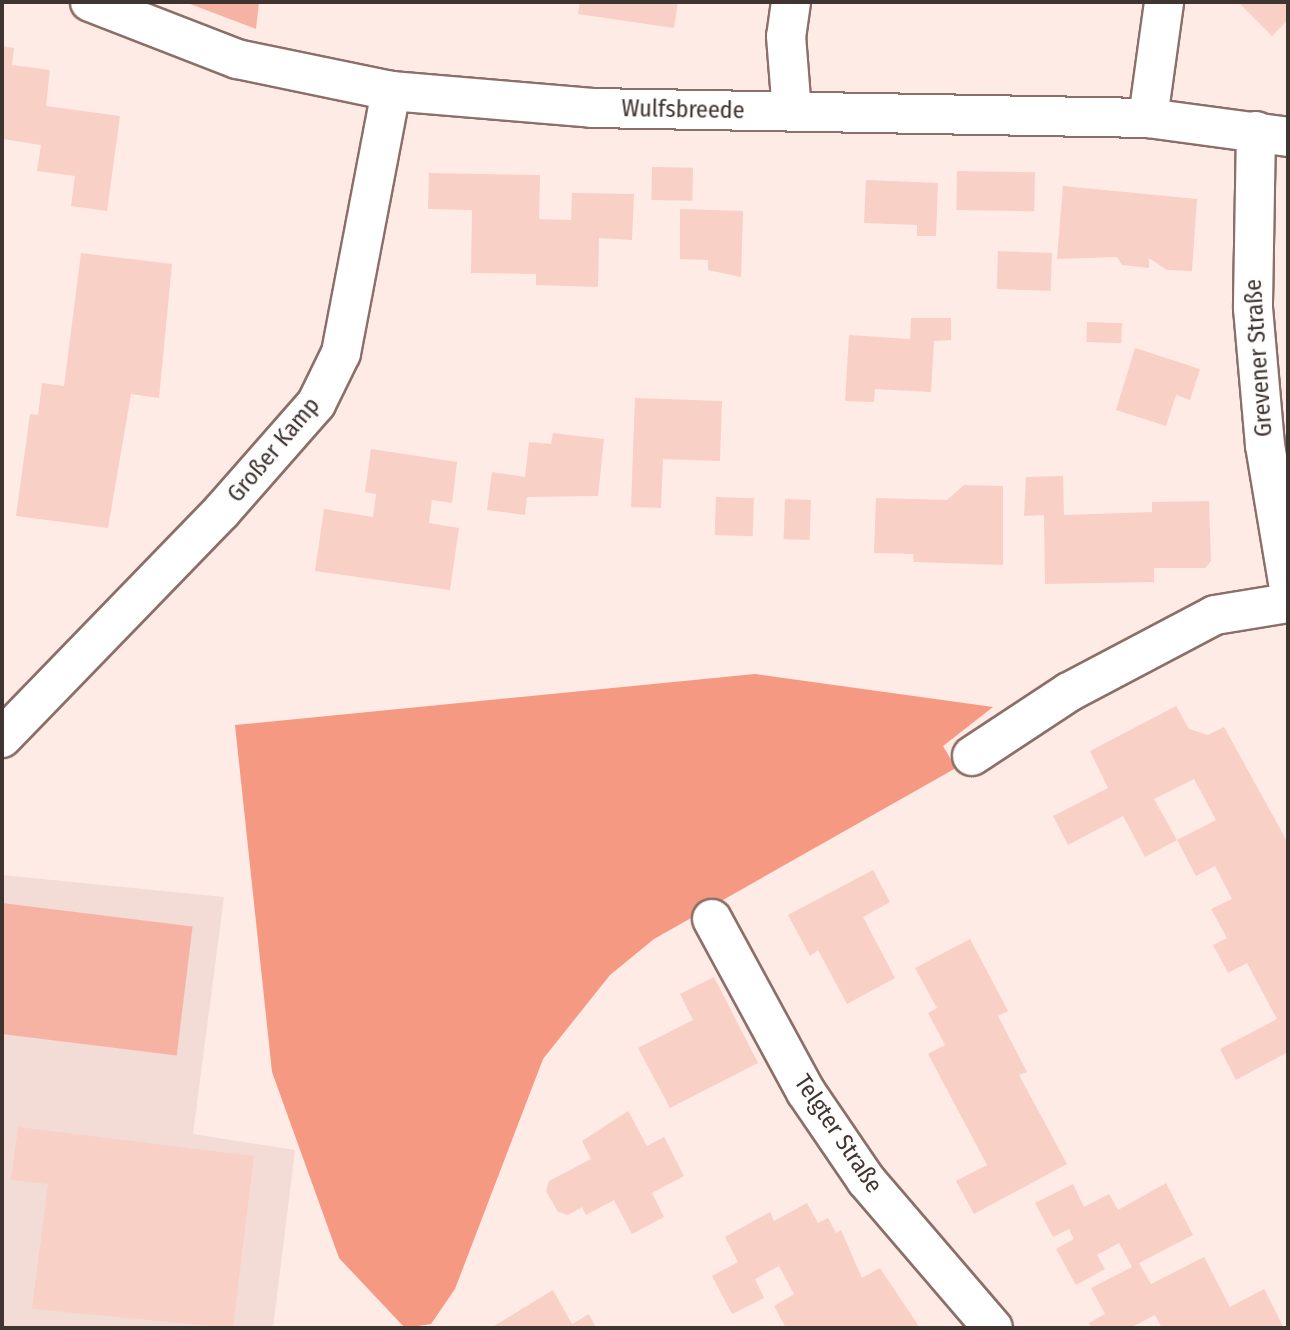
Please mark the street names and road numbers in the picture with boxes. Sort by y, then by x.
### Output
street label: Wulfsbreede [621,95,745,125]
street label: Grevener Straße [1239,278,1279,438]
street label: Großer Kamp [222,392,326,508]
street label: Telgter Straße [788,1069,888,1199]

